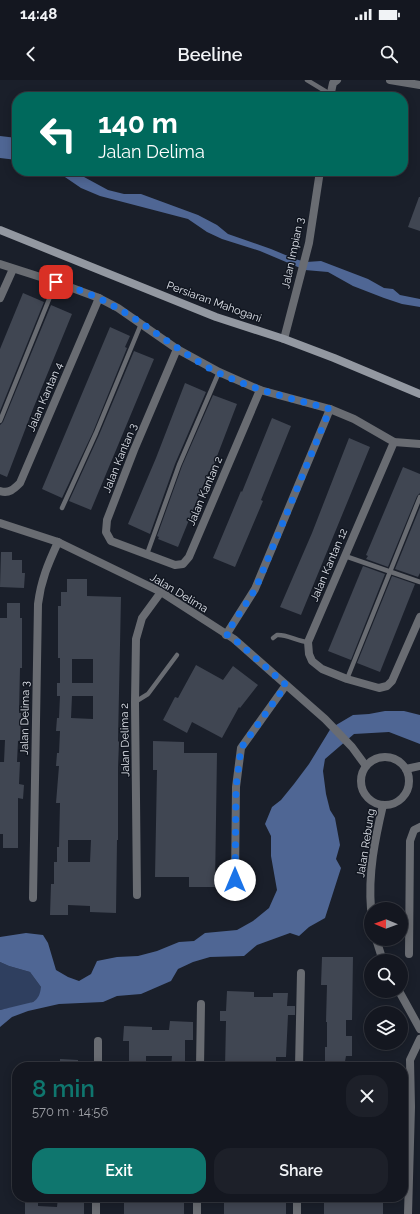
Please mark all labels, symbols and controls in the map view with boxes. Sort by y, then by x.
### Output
text: 14:48 [20,5,57,23]
icon: back [20,43,42,65]
icon: search [378,43,400,65]
text: Beeline [178,44,242,65]
text: 140 m [98,107,178,140]
icon: left [32,108,84,160]
text: Jalan Delima [98,141,205,162]
street label: Jalan Impian 3 [279,216,307,290]
pin [39,265,73,299]
icon: arrive [45,271,67,293]
street label: Persiaran Mahogani [165,279,263,325]
street label: Jalan Kantan 4 [25,361,65,433]
street label: Jalan Kantan 3 [100,421,140,495]
street label: Jalan Kantan 2 [185,454,225,527]
street label: Jalan Kantan 12 [308,526,350,604]
street label: Jalan Delima [148,571,210,615]
street label: Jalan Delima 3 [18,681,32,755]
street label: Jalan Delima 2 [118,703,132,777]
street label: Jalan Rebung [354,808,378,878]
position arrow [214,859,256,901]
north arrow [364,902,408,946]
map controls [364,902,408,1050]
button: search [364,954,408,998]
button: layers [364,1006,408,1050]
text: 8 min [32,1074,95,1103]
button: close [346,1075,388,1117]
text: 570 m · 14:56 [32,1104,108,1119]
button: Exit [32,1148,206,1194]
button: Share [214,1148,388,1194]

